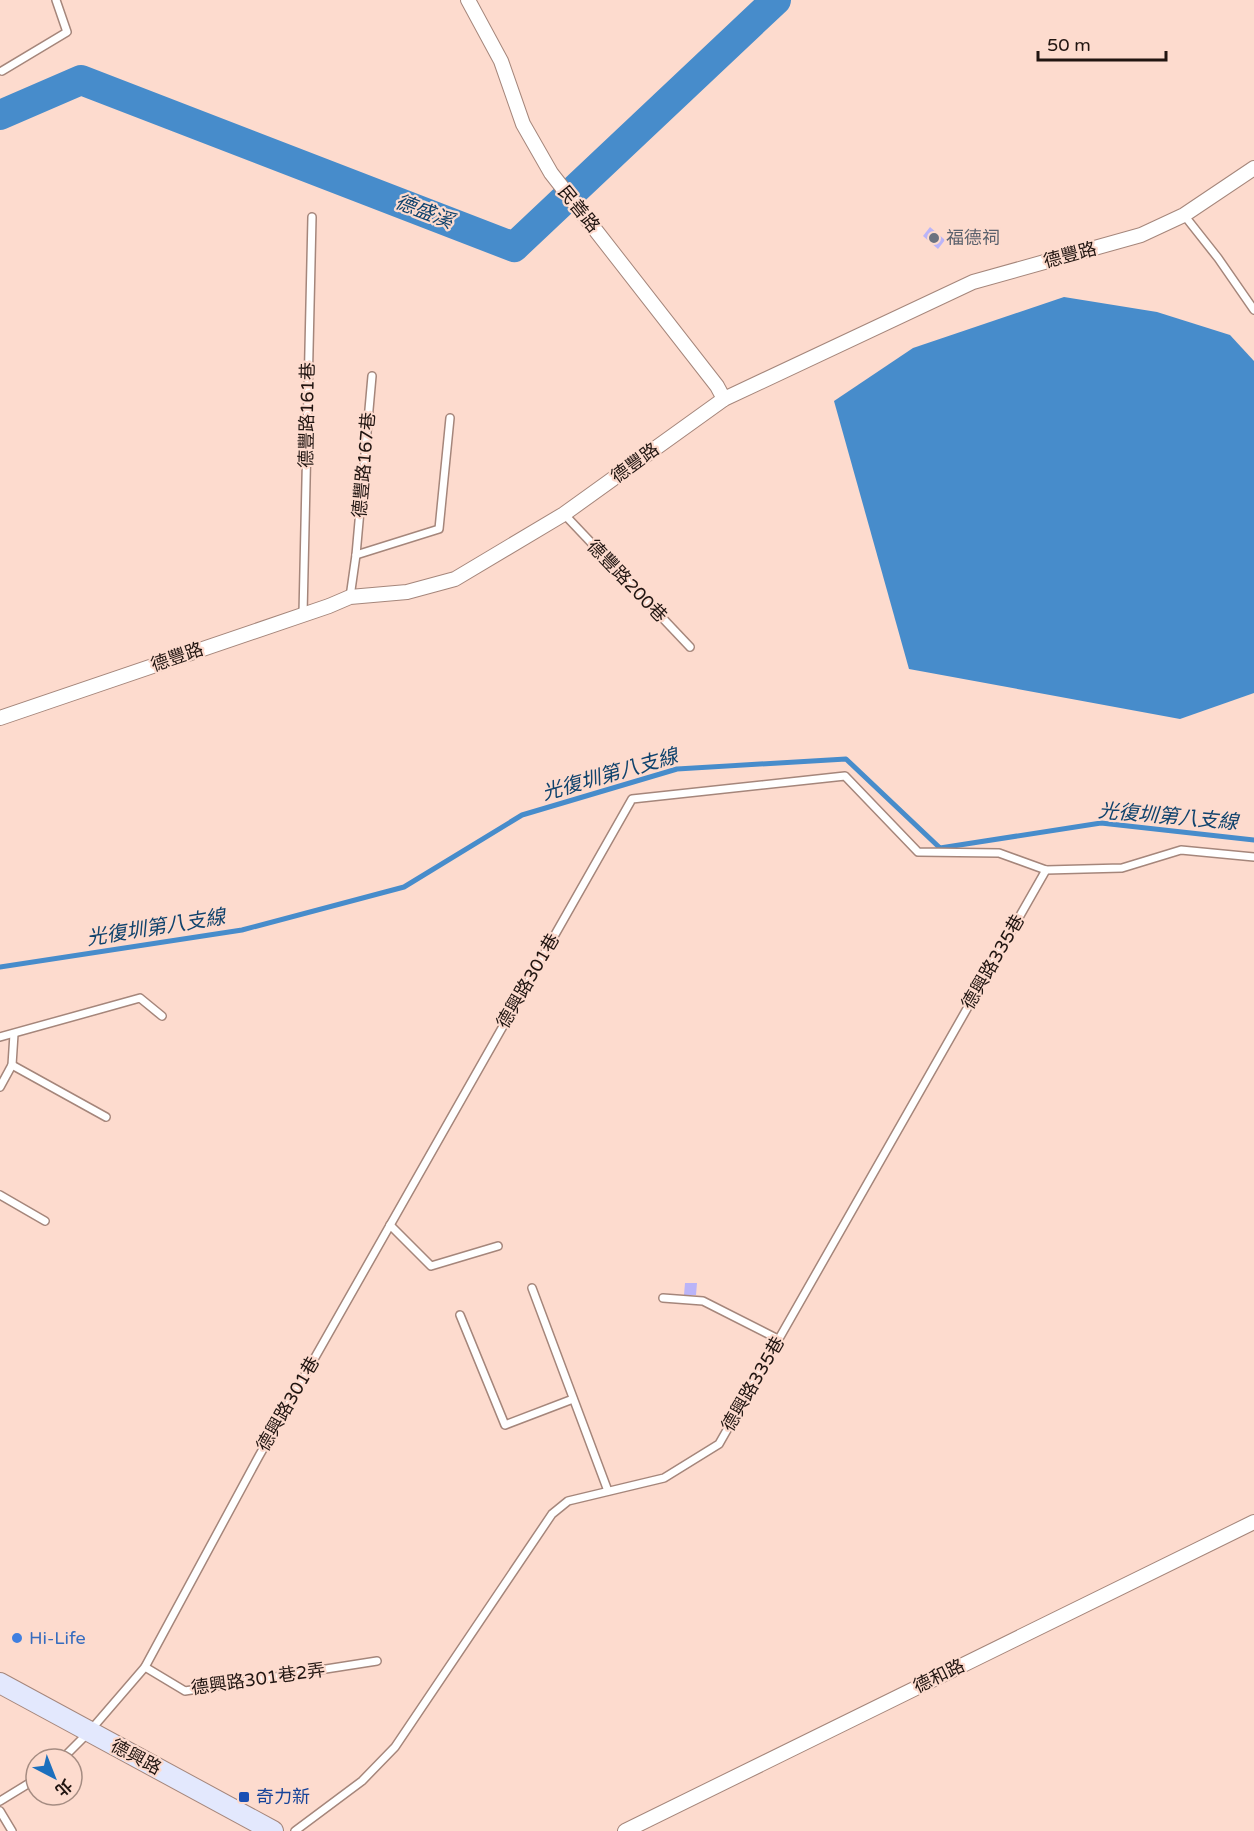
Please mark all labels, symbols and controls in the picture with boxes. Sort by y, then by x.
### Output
scale bar [1038,24,1166,62]
text: 50 m [1047,34,1091,56]
street label: 民善路 [553,181,605,237]
water label: 德盛溪 [392,190,459,235]
place label: 福德祠 [946,227,1000,249]
marker: 福德祠 [927,231,941,245]
street label: 德豐路 [1041,237,1099,273]
street label: 德豐路161巷 [295,362,319,468]
street label: 德豐路167巷 [348,411,380,519]
street label: 德豐路 [607,438,663,488]
street label: 德豐路200巷 [582,535,672,627]
street label: 德豐路 [148,638,206,676]
water label: 光復圳第八支線 [539,744,683,806]
water label: 光復圳第八支線 [1097,799,1241,835]
water label: 光復圳第八支線 [85,905,229,951]
street label: 德興路335巷 [957,911,1029,1013]
street label: 德興路301巷 [492,930,564,1032]
street label: 德興路335巷 [717,1333,789,1435]
street label: 德興路301巷 [252,1353,324,1455]
place label: Hi-Life [29,1627,86,1649]
marker: Hi-Life [10,1631,24,1645]
street label: 德和路 [910,1654,968,1698]
street label: 德興路301巷2弄 [190,1659,326,1699]
street label: 德興路 [107,1735,165,1779]
north arrow [24,1747,84,1807]
text: 北 [51,1775,76,1800]
place label: 奇力新 [256,1786,310,1808]
marker: 奇力新 [237,1790,251,1804]

